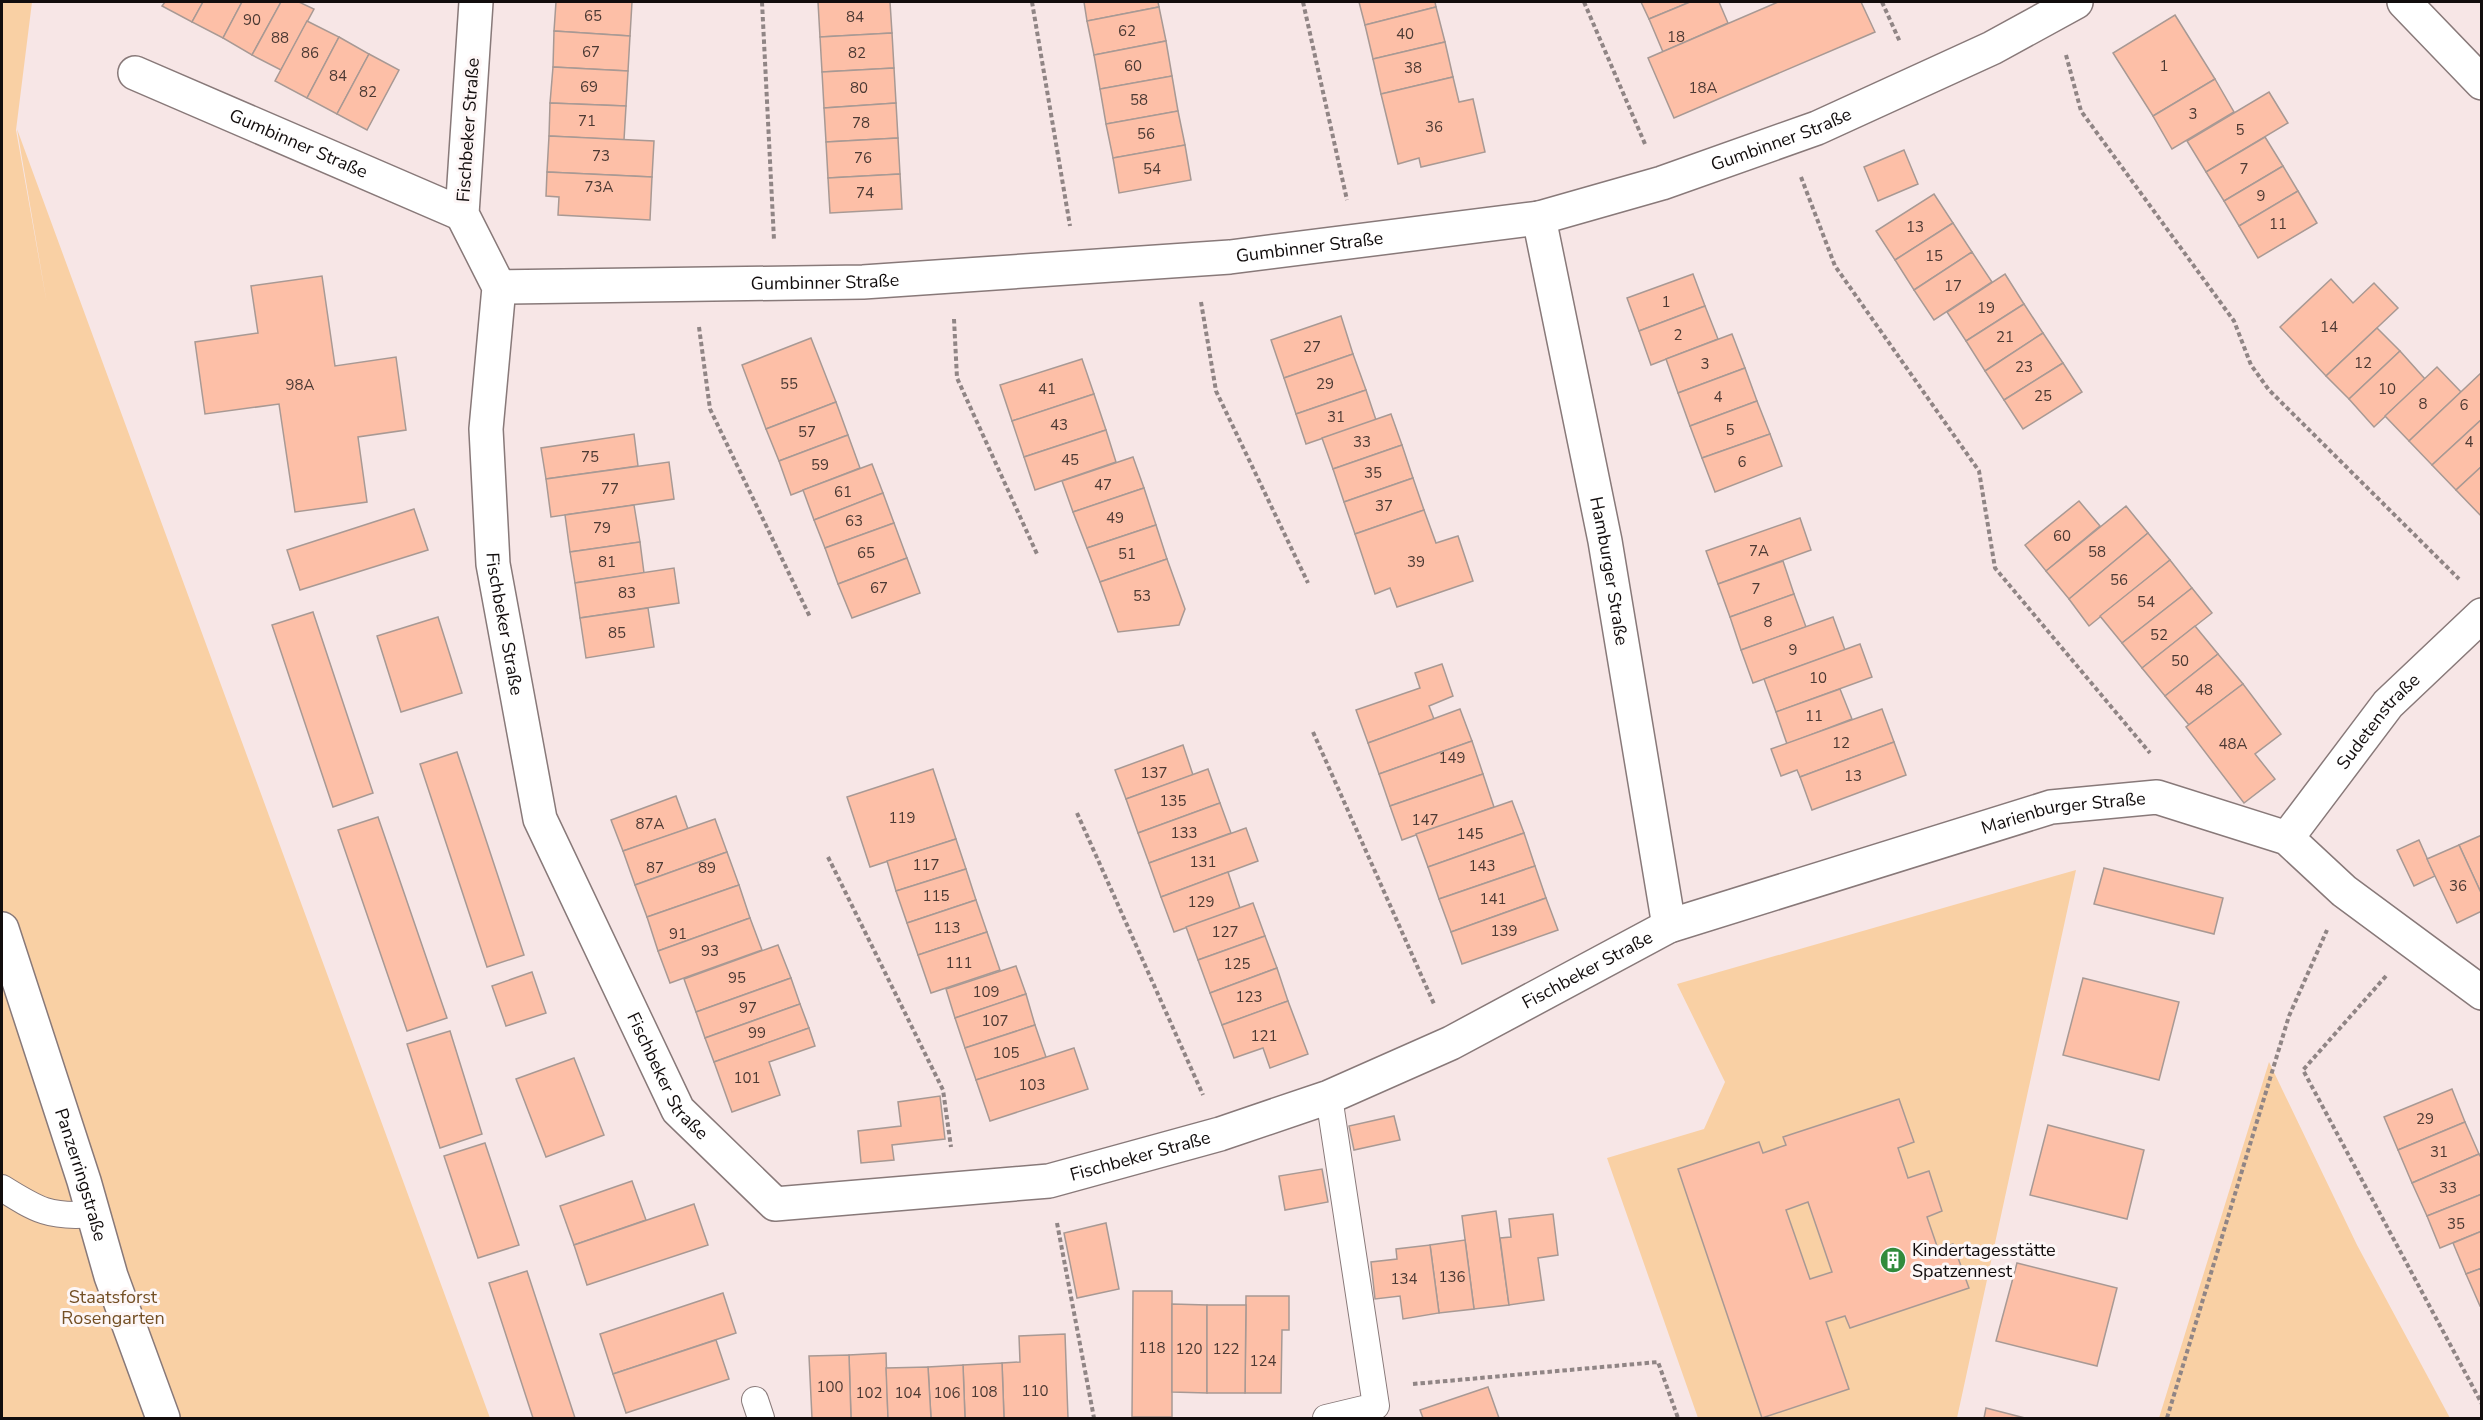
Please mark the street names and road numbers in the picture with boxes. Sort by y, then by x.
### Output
street label: Fischbeker Straße [451,57,485,203]
street label: Gumbinner Straße [1708,102,1855,177]
street label: Gumbinner Straße [226,103,371,184]
street label: Gumbinner Straße [1234,226,1385,268]
street label: Gumbinner Straße [751,268,900,296]
street label: Hamburger Straße [1584,494,1634,647]
street label: Fischbeker Straße [480,552,529,697]
street label: Sudetenstraße [2331,668,2425,774]
street label: Marienburger Straße [1978,786,2147,840]
street label: Fischbeker Straße [1518,925,1657,1015]
street label: Fischbeker Straße [621,1008,714,1145]
street label: Panzerringstraße [49,1105,112,1244]
street label: Fischbeker Straße [1067,1125,1213,1187]

